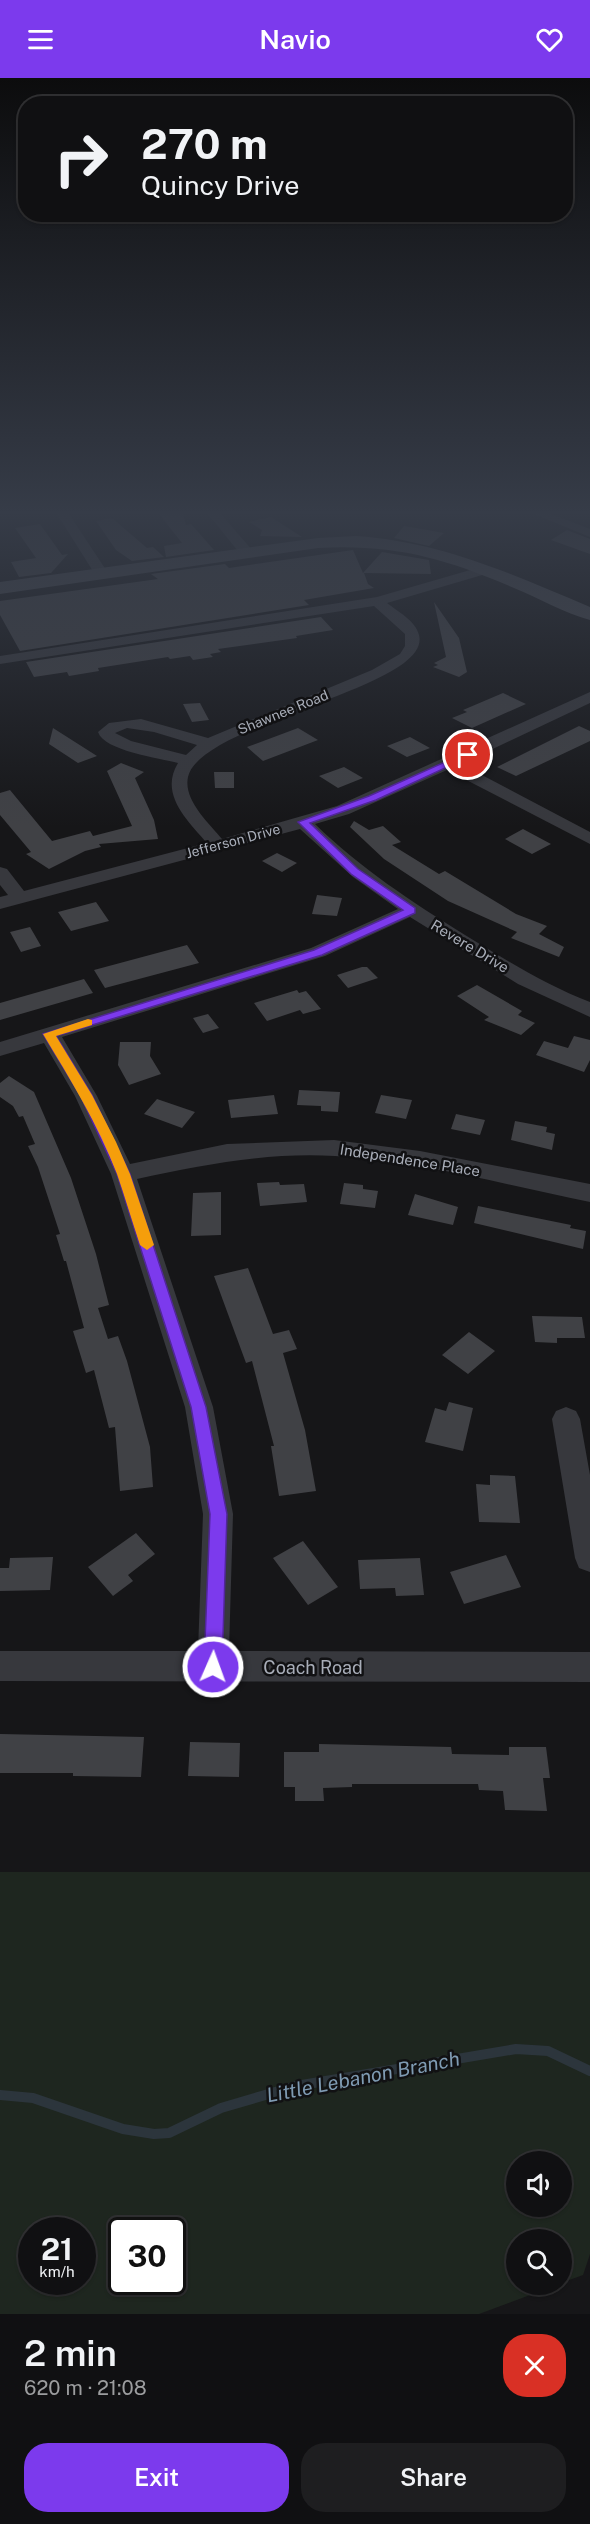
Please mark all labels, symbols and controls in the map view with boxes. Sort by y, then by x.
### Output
icon: menu [24,23,57,56]
text: Navio [259,23,331,55]
icon: heart [533,23,566,56]
text: 270 m [141,119,268,168]
icon: right [42,120,120,198]
text: Quincy Drive [141,169,299,201]
street label: Shawnee Road [235,687,331,737]
pin [442,729,493,780]
icon: arrive [451,738,484,771]
street label: Jefferson Drive [184,821,282,861]
street label: Revere Drive [428,916,512,976]
street label: Independence Place [339,1141,481,1179]
position arrow [181,1635,245,1699]
street label: Coach Road [263,1657,363,1678]
water label: Little Lebanon Branch [264,2046,462,2108]
map controls [506,2151,572,2295]
button: sound [506,2151,572,2217]
speed limit sign: 30 [108,2217,186,2295]
button: search [506,2229,572,2295]
text: 21 [41,2231,73,2267]
text: km/h [39,2263,75,2280]
text: 2 min [24,2332,117,2374]
button: close [503,2334,566,2397]
text: 620 m · 21:08 [24,2376,147,2400]
button: Exit [24,2443,289,2512]
button: Share [301,2443,566,2512]

